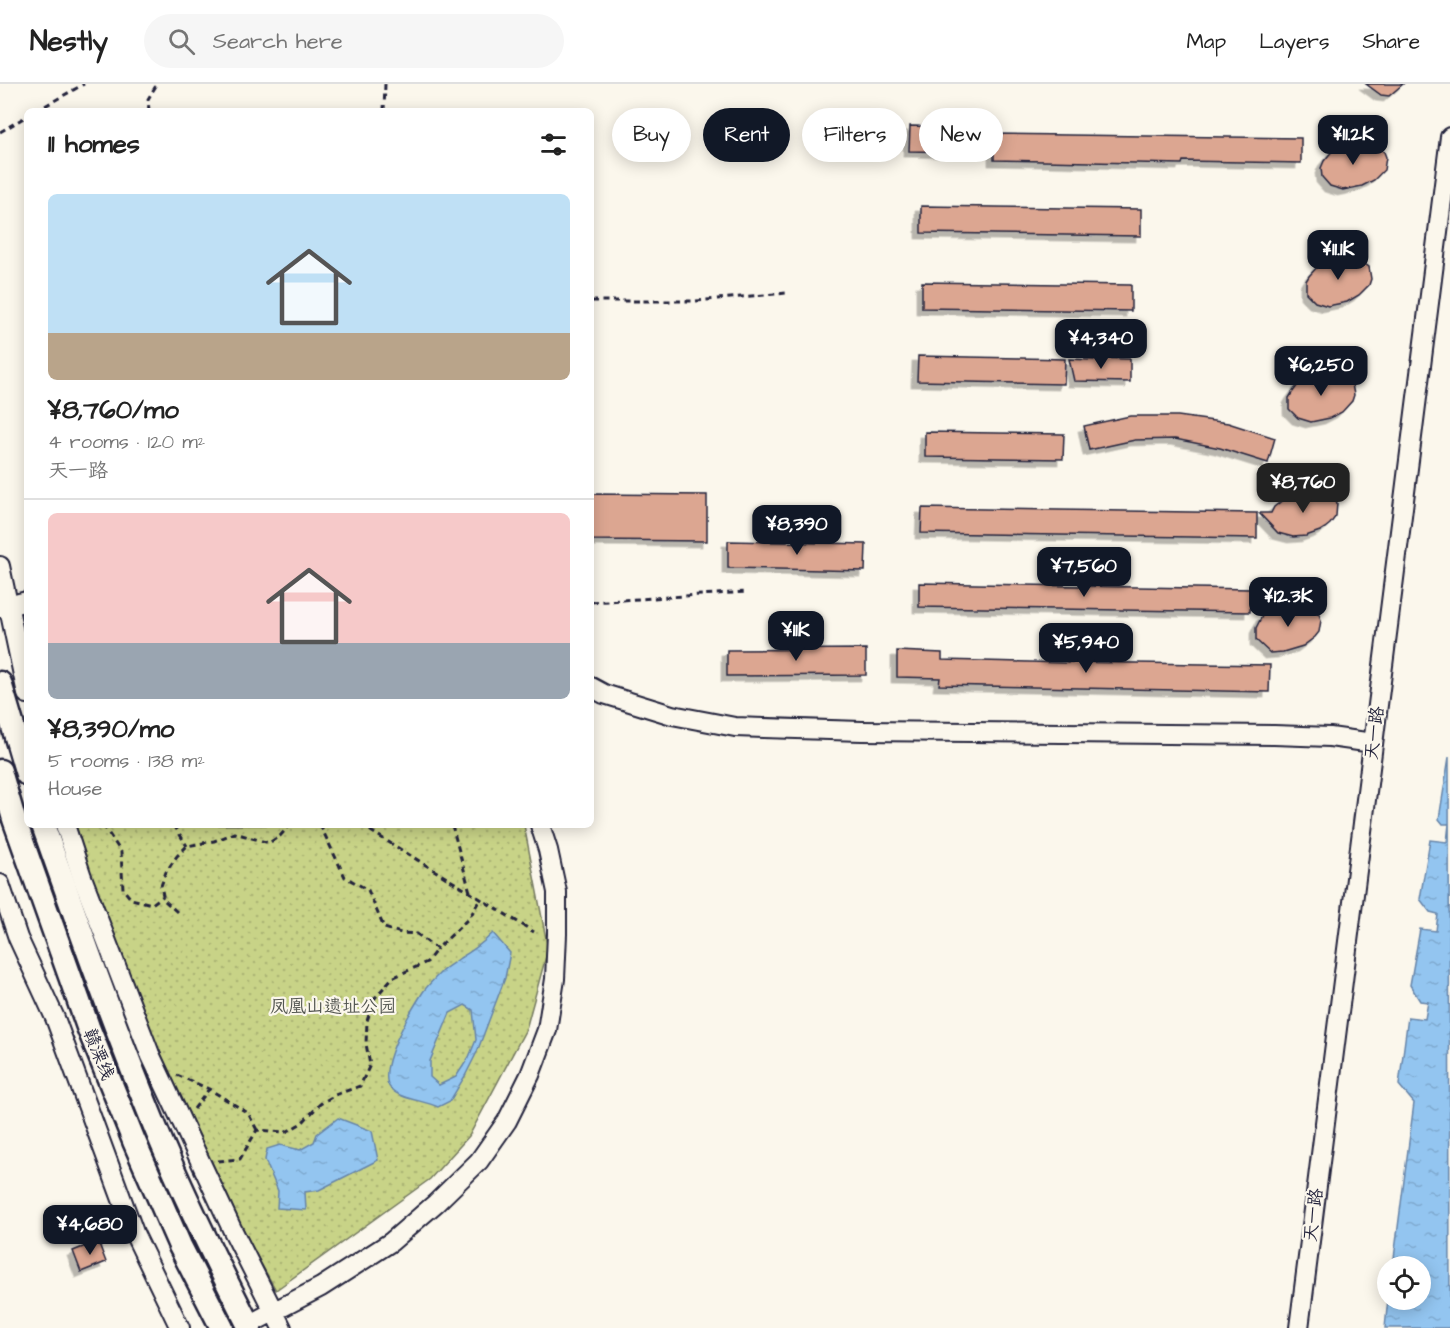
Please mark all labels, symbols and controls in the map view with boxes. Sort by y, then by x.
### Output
search box [144,14,564,68]
text: Nestly [30,22,108,61]
icon: search [165,25,198,58]
text: Search here [213,26,343,57]
text: Map [1186,27,1226,56]
text: Layers [1259,27,1329,56]
text: Share [1362,27,1420,56]
chip: Buy [612,108,691,162]
chip: Rent [703,108,790,162]
chip: Filters [802,108,907,162]
chip: New [919,108,1003,162]
pin: ¥11.2K [1304,115,1402,166]
text: ¥11.2K [1332,120,1374,148]
text: 11 homes [48,126,140,162]
icon: filters [537,128,570,161]
pin: ¥11.1K [1289,230,1387,281]
icon: home [255,233,363,341]
text: ¥11.1K [1321,235,1355,263]
pin: ¥4,340 [1052,319,1150,370]
text: ¥4,340 [1069,324,1133,352]
pin: ¥6,250 [1272,346,1370,397]
text: ¥6,250 [1289,351,1354,379]
text: ¥8,760/mo [48,392,179,428]
text: 4 rooms · 120 m² [48,428,205,456]
text: 天一路 [48,457,108,485]
pin: ¥8,760 [1254,463,1352,514]
text: ¥8,760 [1271,468,1335,496]
pin: ¥8,390 [748,505,846,556]
text: ¥8,390 [766,510,828,538]
pin: ¥7,560 [1035,547,1133,598]
icon: home [255,552,363,660]
text: ¥7,560 [1051,552,1117,580]
pin: ¥12.3K [1239,577,1337,628]
text: ¥12.3K [1263,582,1313,610]
pin: ¥11K [760,611,832,662]
text: ¥11K [782,616,810,644]
pin: ¥5,940 [1037,623,1135,674]
text: ¥5,940 [1053,628,1119,656]
street label: 天一路 [1359,705,1390,761]
text: ¥8,390/mo [48,711,175,747]
text: 5 rooms · 138 m² [48,747,205,775]
text: House [48,775,102,803]
park label: 凤凰山遗址公园 [270,994,396,1019]
street label: 赣溧线 [77,1024,120,1084]
street label: 天一路 [1298,1187,1329,1243]
pin: ¥4,680 [41,1205,139,1256]
text: ¥4,680 [57,1210,123,1238]
map controls [1377,1256,1431,1310]
button: locate [1377,1256,1431,1310]

